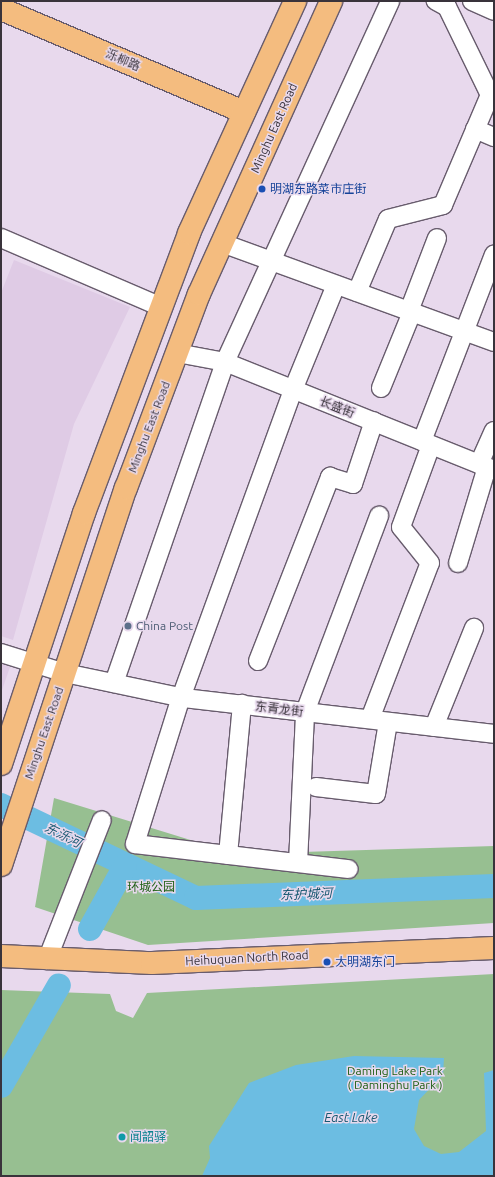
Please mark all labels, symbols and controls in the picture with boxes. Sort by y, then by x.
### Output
street label: 泺柳路 [104,46,142,74]
street label: Minghu East Road [248,81,300,175]
place label: 明湖东路菜市庄街 [270,182,366,196]
marker: 明湖东路菜市庄街 [257,184,267,194]
street label: Minghu East Road [125,379,173,475]
street label: 长盛街 [318,394,356,420]
place label: China Post [136,619,193,633]
marker: China Post [123,621,133,631]
street label: Minghu East Road [21,685,67,781]
street label: 东青龙街 [254,699,304,719]
water label: 东泺河 [42,819,84,851]
park label: 环城公园 [127,880,175,894]
water label: 东护城河 [280,885,332,903]
street label: Heihuquan North Road [185,948,309,968]
place label: 大明湖东门 [335,955,395,969]
marker: 大明湖东门 [322,957,332,967]
park label: Daming Lake Park ( Daminghu Park ) [347,1064,443,1092]
water label: East Lake [324,1109,378,1125]
place label: 闻韶驿 [130,1130,166,1144]
marker: 闻韶驿 [117,1132,127,1142]

